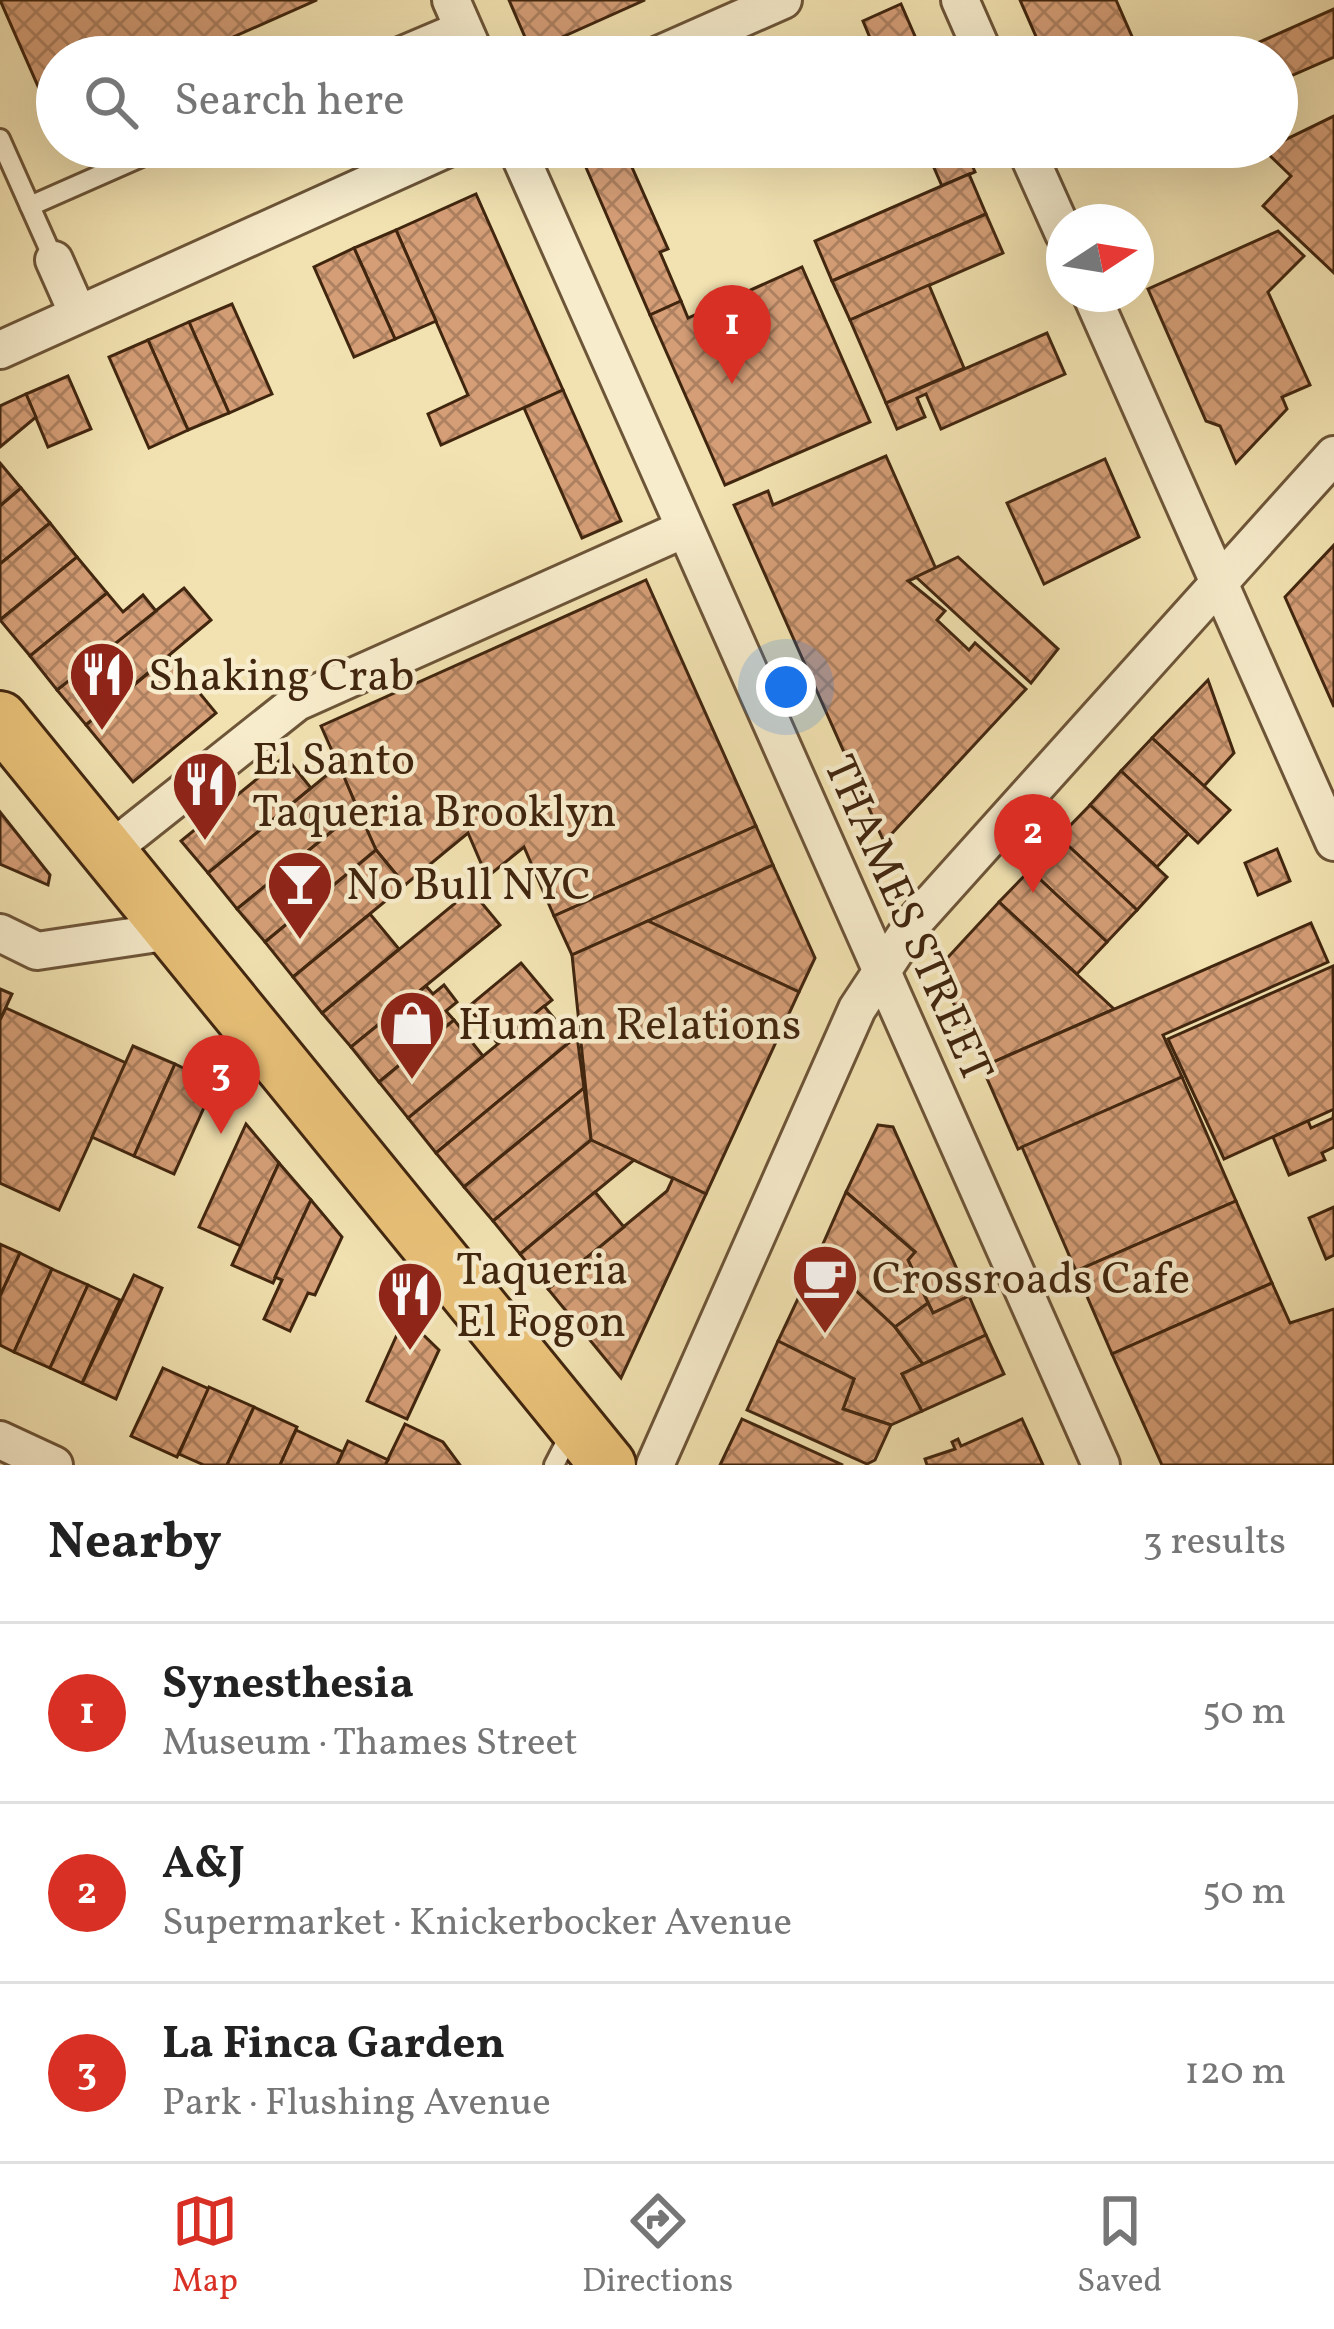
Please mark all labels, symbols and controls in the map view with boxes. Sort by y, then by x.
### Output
search box [36,36,1298,168]
icon: search [78,69,144,135]
text: Search here [174,71,405,134]
north arrow [1046,204,1154,312]
pin: 1 [693,285,771,384]
restaurant icon: Shaking Crab [67,639,137,733]
place label: Shaking Crab [148,647,414,710]
your location [756,657,816,717]
place label: El Santo Taqueria Brooklyn [252,731,617,846]
street label: THAMES STREET [806,746,1006,1093]
restaurant icon: El Santo Taqueria Brooklyn [170,749,240,843]
pin: 2 [994,794,1072,893]
bar icon: No Bull NYC [265,848,335,942]
place label: No Bull NYC [346,856,591,919]
shop icon: Human Relations [377,988,447,1082]
place label: Human Relations [458,996,801,1059]
pin: 3 [182,1035,260,1134]
place label: Taqueria El Fogon [456,1241,628,1356]
cafe icon: Crossroads Cafe [790,1242,860,1336]
place label: Crossroads Cafe [872,1250,1190,1313]
restaurant icon: Taqueria El Fogon [375,1259,445,1353]
text: Nearby [48,1508,222,1579]
text: 3 results [1143,1516,1286,1570]
text: Synesthesia [162,1654,414,1717]
text: 1 [79,1686,95,1740]
text: 50 m [1202,1686,1286,1740]
text: Museum · Thames Street [162,1717,578,1771]
text: A&J [162,1834,245,1897]
text: 2 [77,1866,97,1920]
text: 50 m [1202,1866,1286,1920]
text: Supermarket · Knickerbocker Avenue [162,1897,792,1951]
text: La Finca Garden [162,2014,505,2077]
text: 3 [77,2046,97,2100]
text: 120 m [1185,2046,1286,2100]
text: Park · Flushing Avenue [162,2077,551,2131]
tab: Map [172,2188,238,2306]
tab: Directions [582,2188,733,2306]
tab: Saved [1077,2188,1162,2306]

